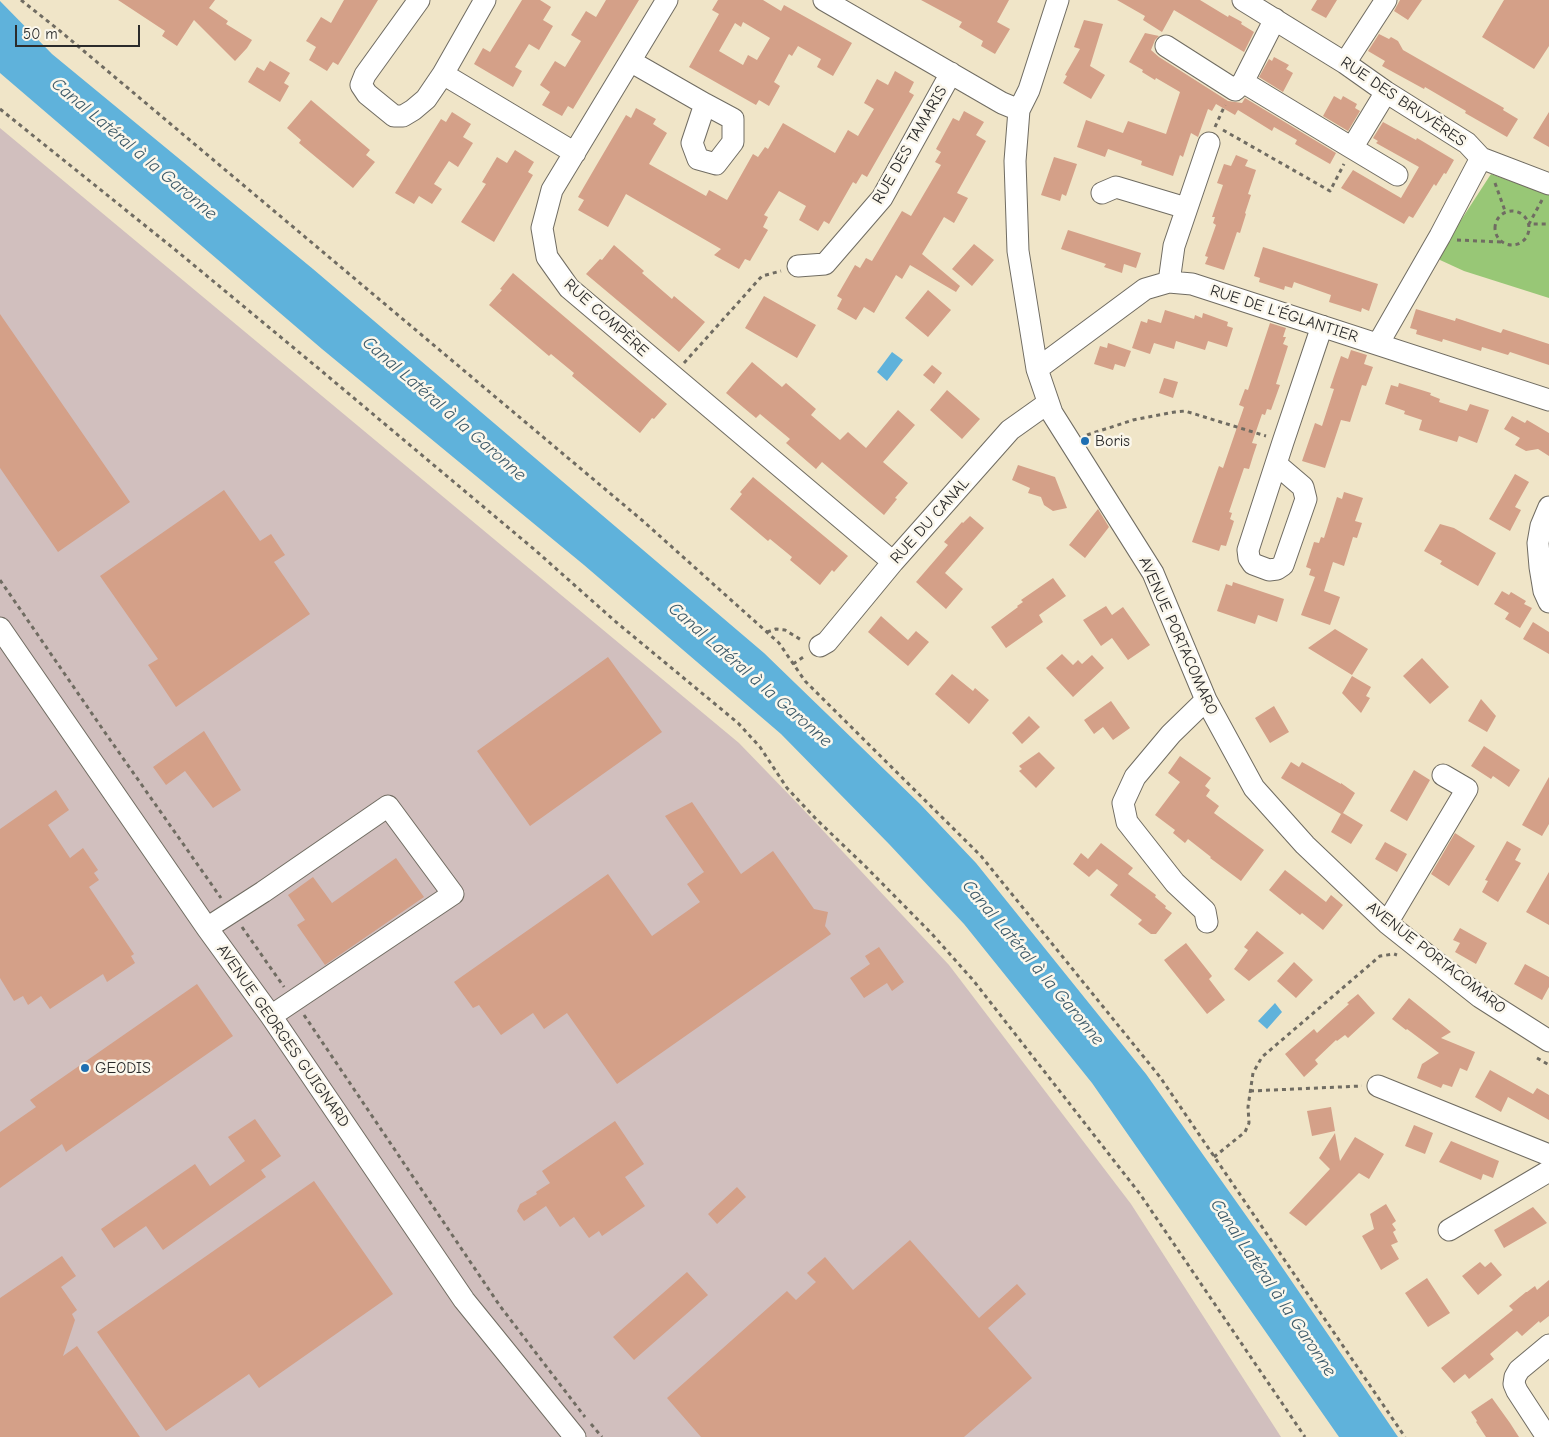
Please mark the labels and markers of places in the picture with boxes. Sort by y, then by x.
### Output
place label: Boris [1095,431,1130,451]
marker: Boris [1079,435,1091,447]
place label: GEODIS [95,1058,151,1078]
marker: GEODIS [79,1062,91,1074]

